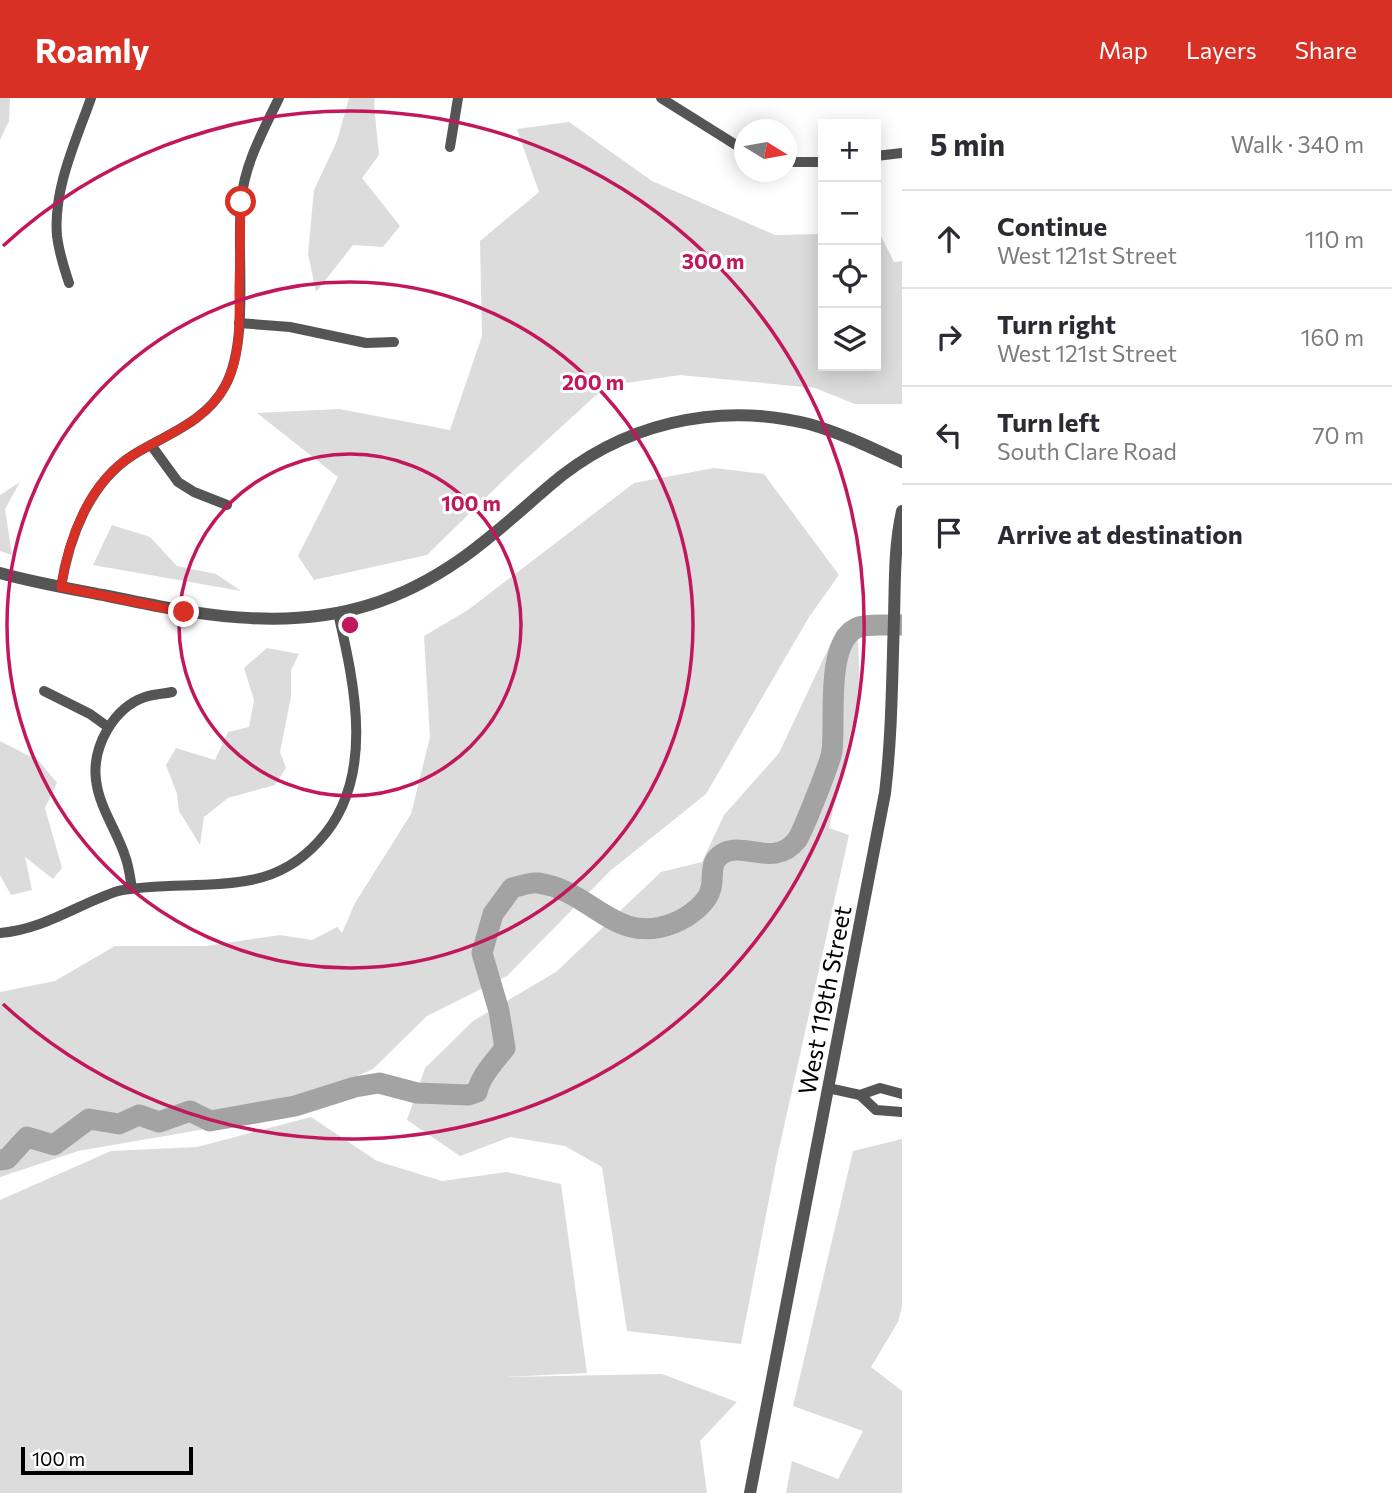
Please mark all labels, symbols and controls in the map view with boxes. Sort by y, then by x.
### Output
text: Roamly [35,29,150,70]
text: Map [1099,35,1148,64]
text: Layers [1186,35,1257,64]
text: Share [1295,35,1357,64]
north arrow [734,119,797,182]
map controls [818,119,881,371]
button: + [818,119,881,182]
text: 5 min [930,125,1005,162]
text: Walk · 340 m [1231,130,1364,158]
button: − [818,182,881,245]
route start [225,186,256,217]
text: Continue [997,210,1107,241]
icon: ahead [930,220,968,258]
text: 110 m [1305,225,1364,253]
text: West 121st Street [997,241,1177,269]
button: locate [818,245,881,308]
text: 300 m [682,248,744,273]
button: layers [818,308,881,371]
text: Turn right [997,308,1116,339]
icon: right [930,318,968,356]
text: 160 m [1301,323,1364,351]
text: West 121st Street [997,339,1177,367]
text: 200 m [562,369,624,394]
text: Turn left [997,406,1100,437]
icon: left [930,416,968,454]
text: 70 m [1312,421,1364,449]
text: South Clare Road [997,437,1177,465]
text: 100 m [441,490,501,515]
icon: arrive [930,514,968,552]
text: Arrive at destination [997,518,1243,549]
route end [168,596,199,627]
centre of rings [338,613,362,637]
street label: West 119th Street [791,903,857,1097]
scale bar [21,1444,192,1476]
text: 100 m [32,1447,85,1470]

